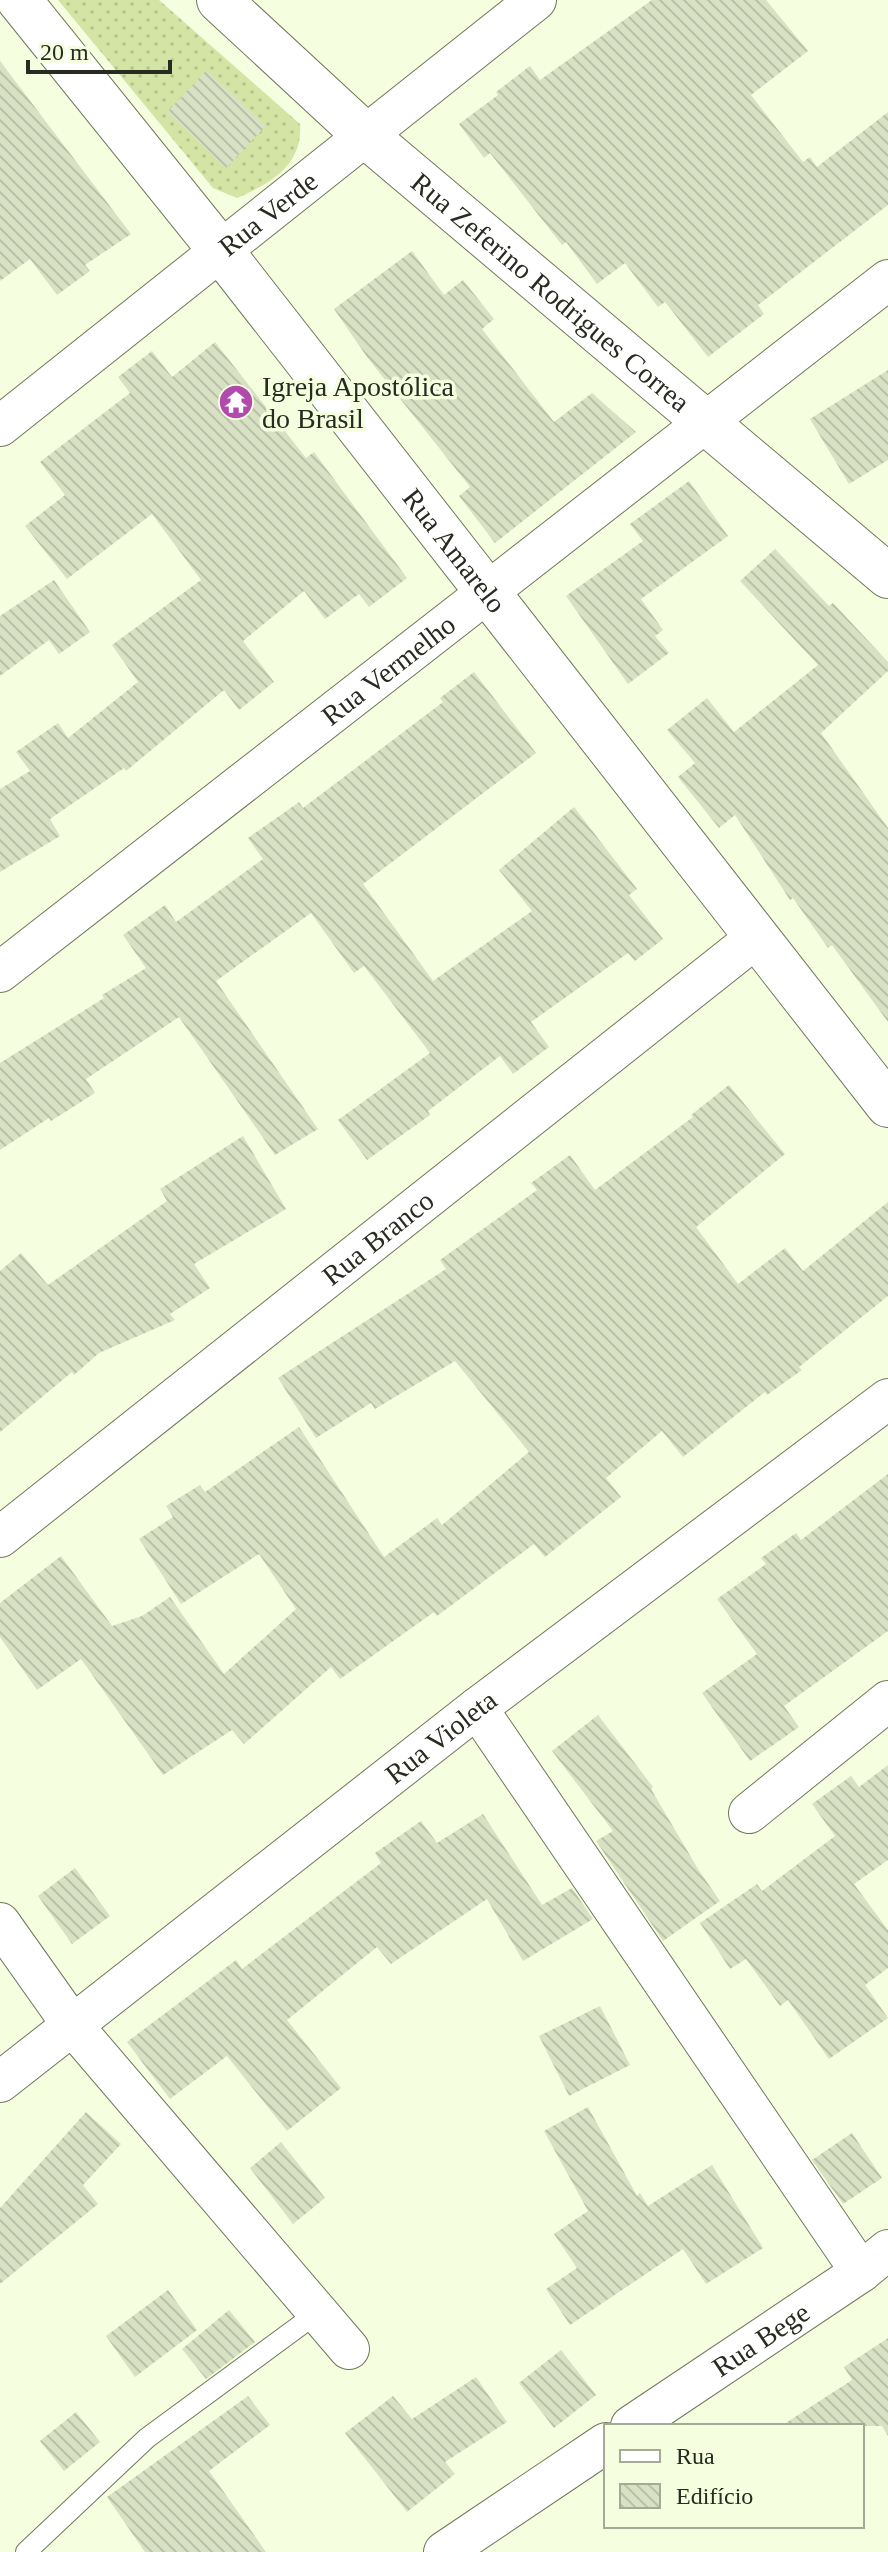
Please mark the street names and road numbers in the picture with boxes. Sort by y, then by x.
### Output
street label: Rua Verde [212,165,323,262]
street label: Rua Zeferino Rodrigues Correa [406,166,697,418]
street label: Rua Amarelo [397,482,513,618]
street label: Rua Vermelho [315,608,461,731]
street label: Rua Branco [316,1184,439,1291]
street label: Rua Violeta [379,1683,503,1790]
street label: Rua Bege [706,2296,815,2383]

